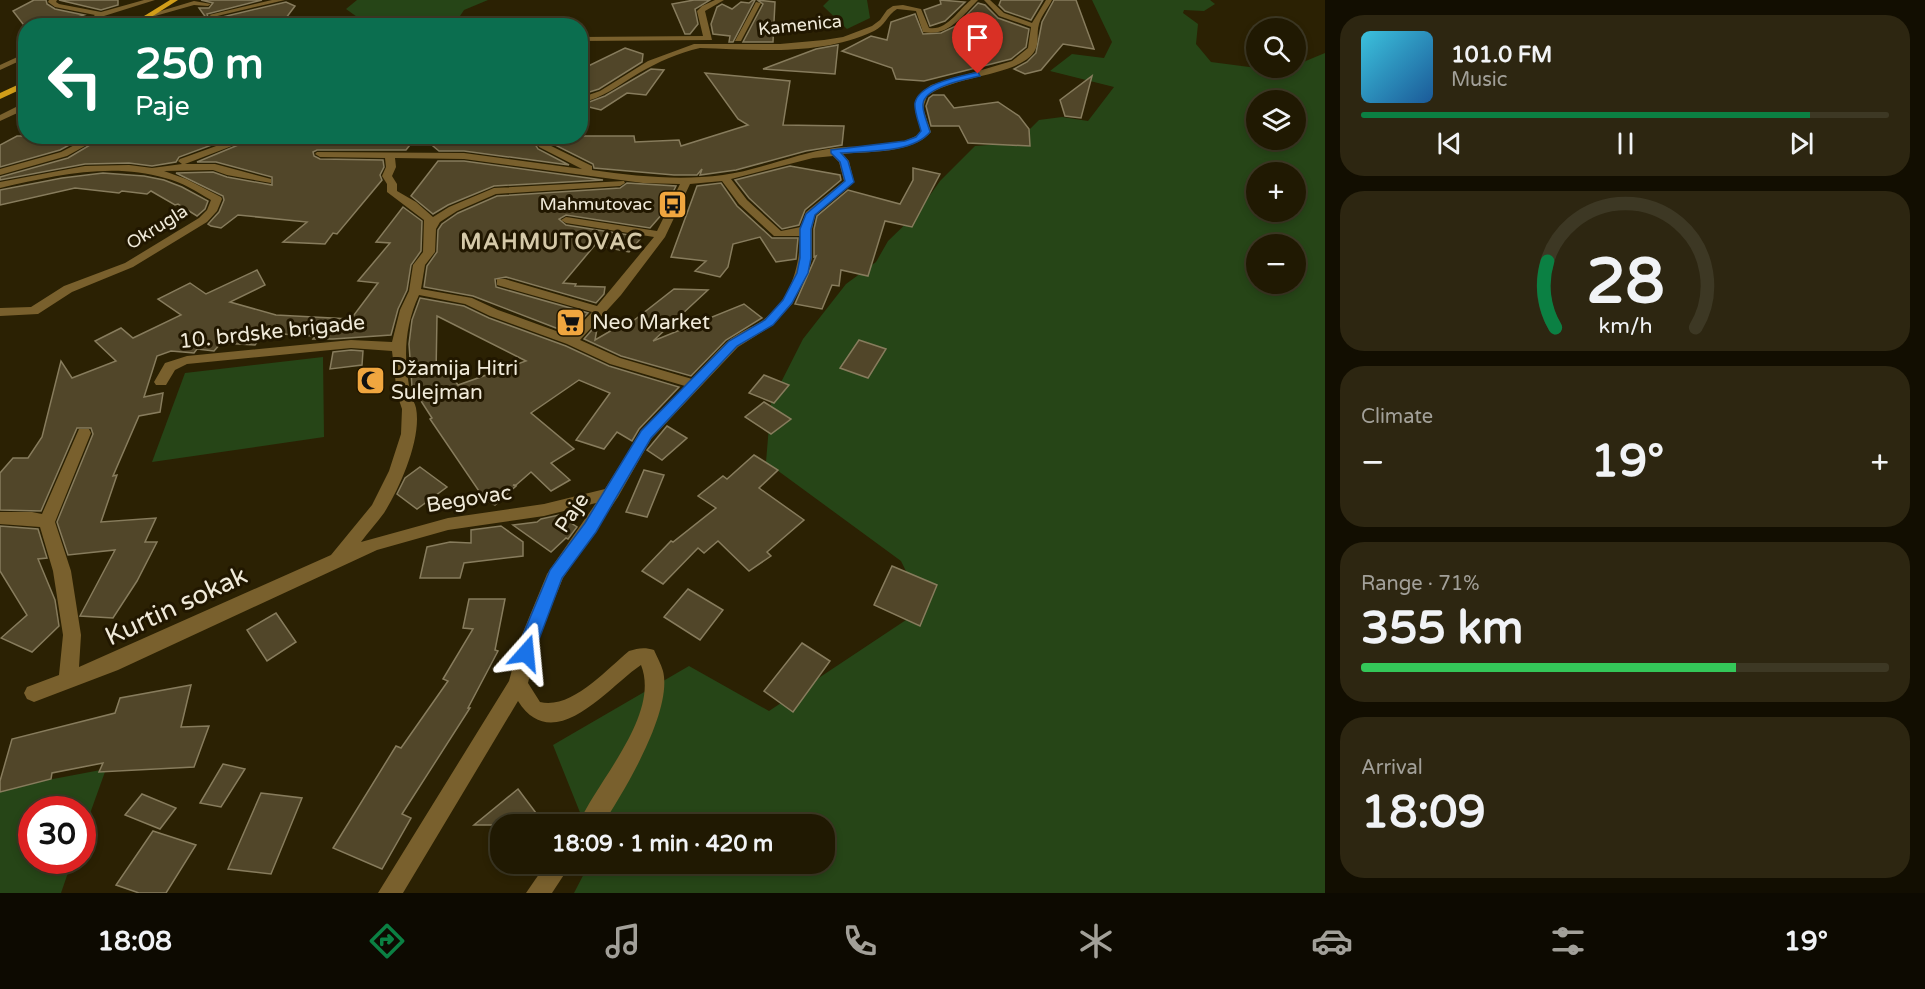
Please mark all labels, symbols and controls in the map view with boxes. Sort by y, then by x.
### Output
street label: Kamenica [757,10,843,40]
pin [952,12,1003,74]
map controls [1246,18,1306,294]
button: search [1246,18,1306,78]
icon: arrive [961,21,994,54]
text: 250 m [135,39,264,90]
icon: left [36,42,114,120]
text: 101.0 FM [1451,42,1552,68]
text: Music [1451,68,1507,92]
text: Paje [135,90,190,123]
button: layers [1246,90,1306,150]
icon: previous [1433,127,1466,160]
icon: pause [1609,127,1642,160]
icon: next [1785,127,1818,160]
button: + [1246,162,1306,222]
bus stop icon: Mahmutovac [657,188,689,220]
place label: Mahmutovac [539,193,652,215]
street label: Okrugla [122,200,192,254]
district label: MAHMUTOVAC [460,229,644,255]
button: − [1246,234,1306,294]
text: 28 [1586,245,1664,320]
supermarket icon: Neo Market [555,306,587,338]
street label: 10. brdske brigade [178,310,366,354]
place label: Neo Market [592,310,710,335]
text: km/h [1598,313,1652,339]
place label: Džamija Hitri Sulejman [391,356,518,405]
mosque icon: Džamija Hitri Sulejman [354,364,386,396]
text: Climate [1361,405,1433,429]
text: 19° [1591,435,1664,489]
text: − [1361,443,1385,482]
text: + [1870,443,1889,482]
street label: Begovac [424,480,514,518]
street label: Paje [550,488,594,538]
street label: Kurtin sokak [100,560,252,652]
text: Range · 71% [1361,572,1480,596]
text: 355 km [1361,602,1523,656]
position arrow [494,621,558,685]
text: Arrival [1361,756,1423,780]
text: 18:09 [1361,786,1486,840]
speed limit sign: 30 [18,796,96,874]
text: 18:09 · 1 min · 420 m [552,831,773,857]
icon: directions [366,920,408,962]
icon: music [602,920,644,962]
icon: phone [839,920,881,962]
icon: climate [1075,920,1117,962]
icon: car [1311,920,1353,962]
icon: filters [1547,920,1589,962]
text: 18:08 [97,925,172,958]
text: 19° [1784,925,1828,958]

